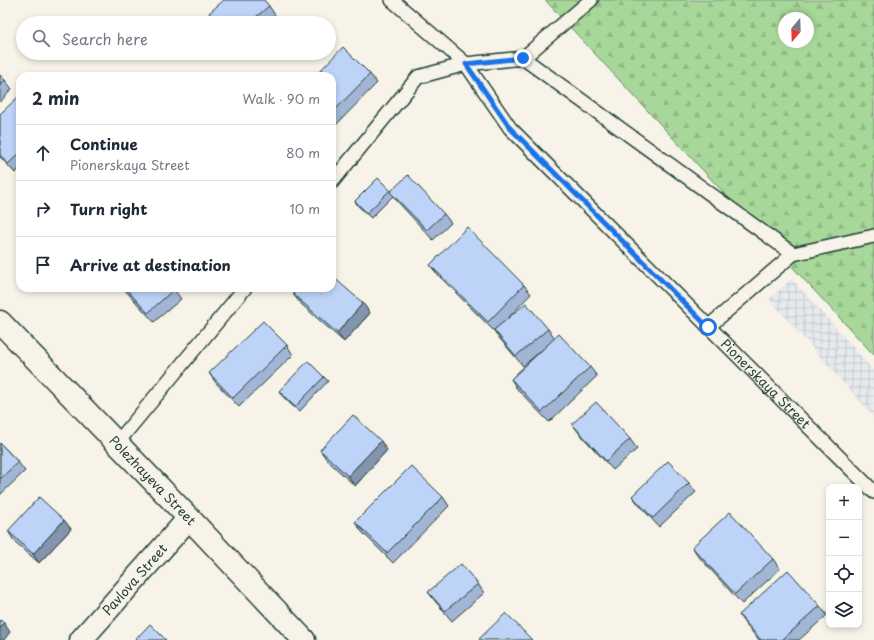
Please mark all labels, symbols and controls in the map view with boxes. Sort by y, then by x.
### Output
north arrow [778,12,814,48]
search box [16,16,336,60]
icon: search [30,27,52,49]
text: Search here [62,27,148,50]
route end [514,49,532,67]
text: 2 min [32,85,79,111]
text: Walk · 90 m [243,89,320,108]
text: Continue [70,132,138,155]
icon: ahead [32,142,54,164]
text: 80 m [286,143,320,162]
text: Pionerskaya Street [70,155,190,174]
text: Turn right [70,197,147,220]
icon: right [32,198,54,220]
text: 10 m [290,199,320,218]
text: Arrive at destination [70,253,231,276]
icon: arrive [32,254,54,276]
route start [699,318,717,336]
street label: Pionerskaya Street [717,334,815,432]
street label: Polezhayeva Street [105,431,201,529]
map controls [826,484,862,628]
button: + [826,484,862,520]
button: − [826,520,862,556]
street label: Pavlova Street [97,539,171,619]
button: locate [826,556,862,592]
button: layers [826,592,862,628]

